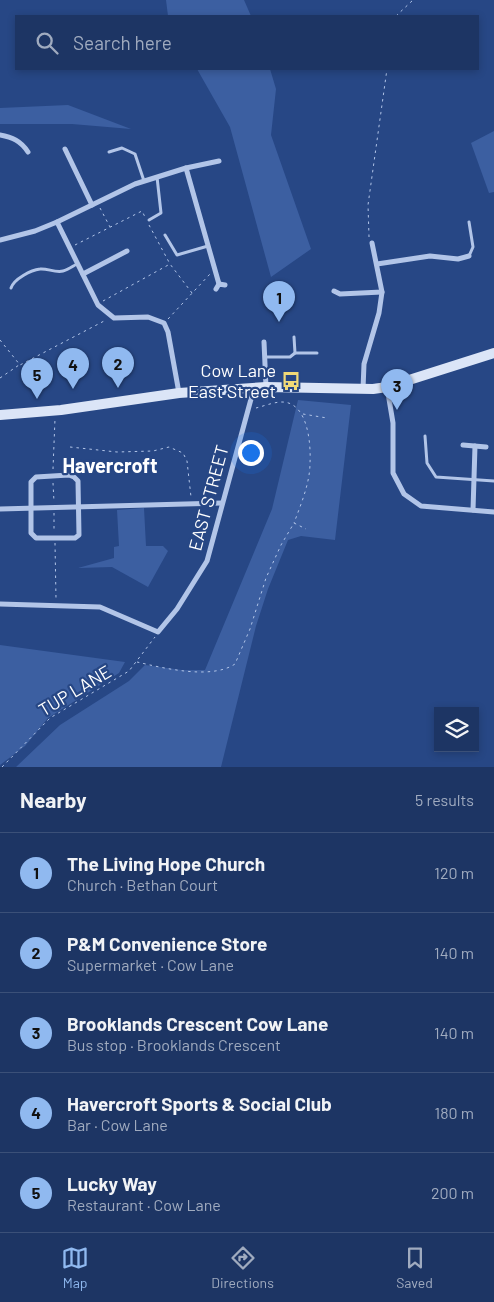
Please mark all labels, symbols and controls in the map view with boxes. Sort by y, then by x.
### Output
search box [15,15,479,70]
icon: search [33,29,61,57]
text: Search here [73,31,172,54]
pin: 1 [263,281,295,322]
pin: 2 [102,347,134,388]
pin: 4 [57,348,89,389]
pin: 5 [21,358,53,399]
place label: Cow Lane East Street [188,359,276,402]
pin: 3 [381,369,413,410]
bus stop icon: Cow Lane East Street [280,370,302,392]
your location [238,440,264,466]
street label: EAST STREET [183,442,233,553]
district label: Havercroft [62,453,158,477]
street label: TUP LANE [34,660,115,720]
map controls [434,707,479,752]
button: layers [434,707,479,752]
text: Nearby [20,787,86,812]
text: 5 results [415,790,474,809]
text: The Living Hope Church [67,852,265,875]
text: 1 [33,863,39,882]
text: 120 m [434,863,474,882]
text: Church · Bethan Court [67,875,218,894]
text: P&M Convenience Store [67,932,267,955]
text: 2 [32,943,40,962]
text: 140 m [434,943,474,962]
text: Supermarket · Cow Lane [67,955,234,974]
text: Brooklands Crescent Cow Lane [67,1012,328,1035]
text: 3 [32,1023,40,1042]
text: 140 m [434,1023,474,1042]
text: Bus stop · Brooklands Crescent [67,1035,281,1054]
text: Havercroft Sports & Social Club [67,1092,332,1115]
text: 4 [31,1103,41,1122]
text: 180 m [435,1103,474,1122]
text: Bar · Cow Lane [67,1115,168,1134]
text: Lucky Way [67,1172,157,1195]
text: 5 [32,1183,40,1202]
text: 200 m [431,1183,474,1202]
text: Restaurant · Cow Lane [67,1195,221,1214]
tab: Map [61,1244,89,1291]
tab: Directions [211,1244,274,1291]
tab: Saved [396,1244,433,1291]

